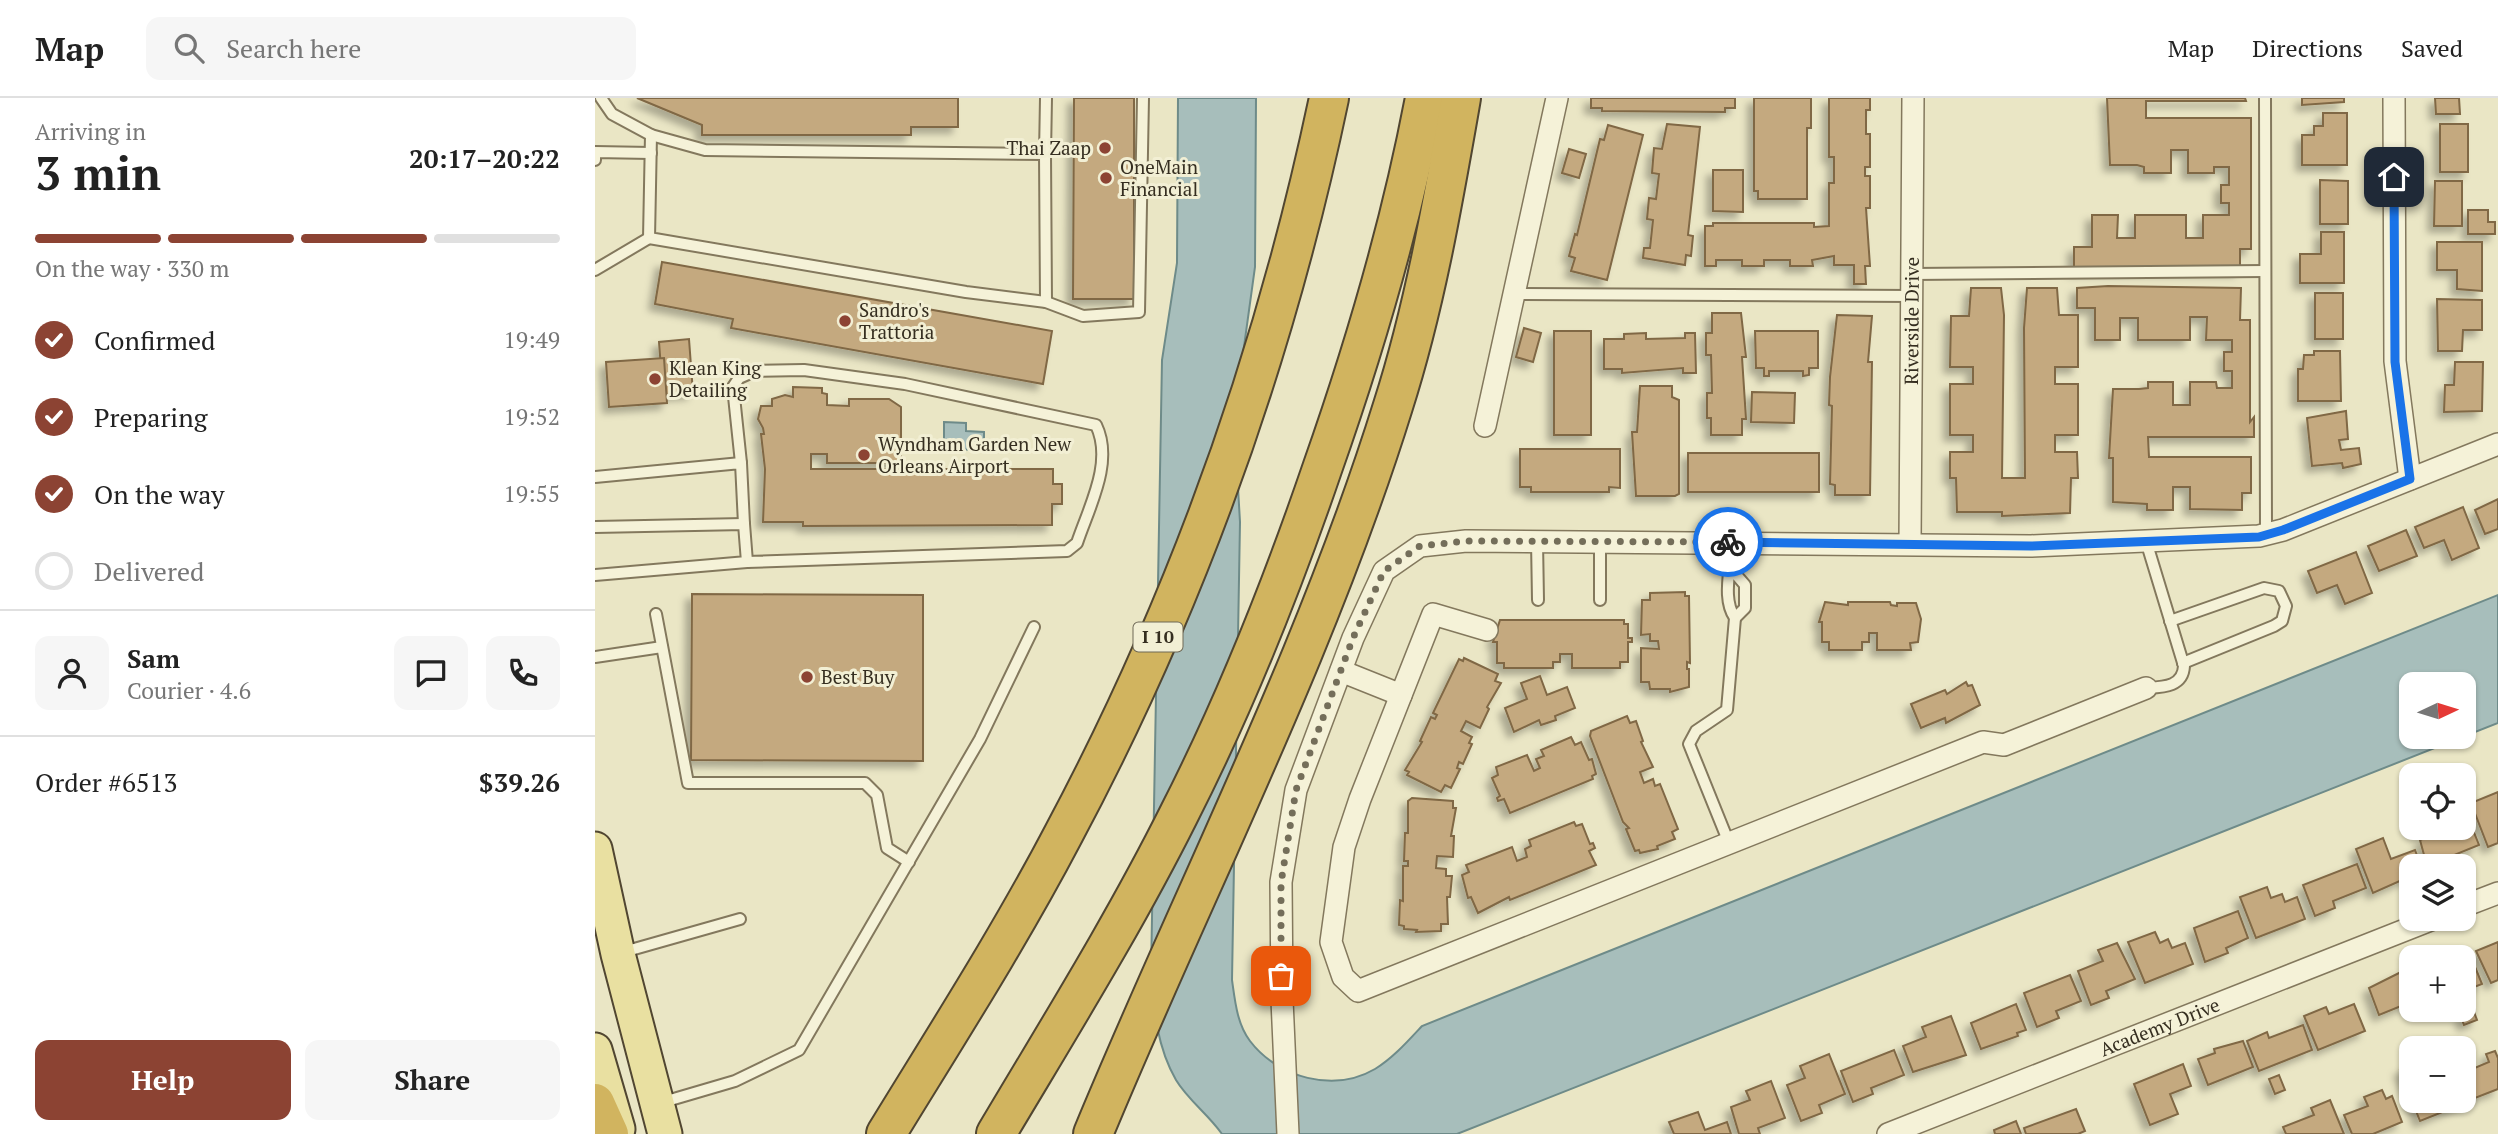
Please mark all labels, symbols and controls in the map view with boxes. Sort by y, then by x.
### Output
search box [146,17,636,80]
text: Map [35,27,104,70]
icon: search [170,29,208,67]
text: Search here [226,31,361,65]
text: Map [2168,32,2214,64]
text: Directions [2252,32,2363,64]
text: Saved [2401,32,2463,64]
text: Arriving in [35,116,146,147]
place label: Thai Zaap [1007,135,1091,160]
marker: Thai Zaap [1097,140,1113,156]
text: 20:17–20:22 [409,141,560,175]
text: 3 min [35,142,161,203]
pin [2364,147,2424,207]
place label: OneMain Financial [1120,154,1198,201]
icon: home [2375,158,2413,196]
marker: OneMain Financial [1098,170,1114,186]
text: On the way · 330 m [35,253,229,284]
street label: Riverside Drive [1898,257,1924,385]
place label: Sandro's Trattoria [859,297,935,344]
marker: Sandro's Trattoria [837,313,853,329]
icon: check [35,321,73,359]
text: Confirmed [94,323,215,357]
text: 19:49 [503,324,560,355]
place label: Klean King Detailing [669,355,762,402]
marker: Klean King Detailing [647,371,663,387]
icon: check [35,398,73,436]
text: Preparing [94,400,207,434]
text: 19:52 [503,401,560,432]
place label: Wyndham Garden New Orleans Airport [878,431,1072,478]
marker: Wyndham Garden New Orleans Airport [856,447,872,463]
icon: check [35,475,73,513]
text: On the way [94,477,225,511]
text: 19:55 [503,478,560,509]
courier [1693,507,1763,577]
icon: bike [1709,523,1747,561]
text: Delivered [94,554,204,588]
road number: I 10 [1133,622,1183,652]
button: person [35,636,109,710]
button: chat [394,636,468,710]
button: phone [486,636,560,710]
text: Sam [127,641,180,675]
place label: Best Buy [821,664,895,689]
marker: Best Buy [799,669,815,685]
north arrow [2399,672,2476,749]
map controls [2399,672,2476,1113]
text: Courier · 4.6 [127,675,251,706]
button: locate [2399,763,2476,840]
text: Order #6513 [35,765,177,799]
text: $39.26 [479,765,560,799]
button: layers [2399,854,2476,931]
button: + [2399,945,2476,1022]
pin [1251,946,1311,1006]
icon: bag [1262,957,1300,995]
street label: Academy Drive [2096,991,2223,1061]
button: − [2399,1036,2476,1113]
button: Help [35,1040,291,1120]
button: Share [305,1040,560,1120]

